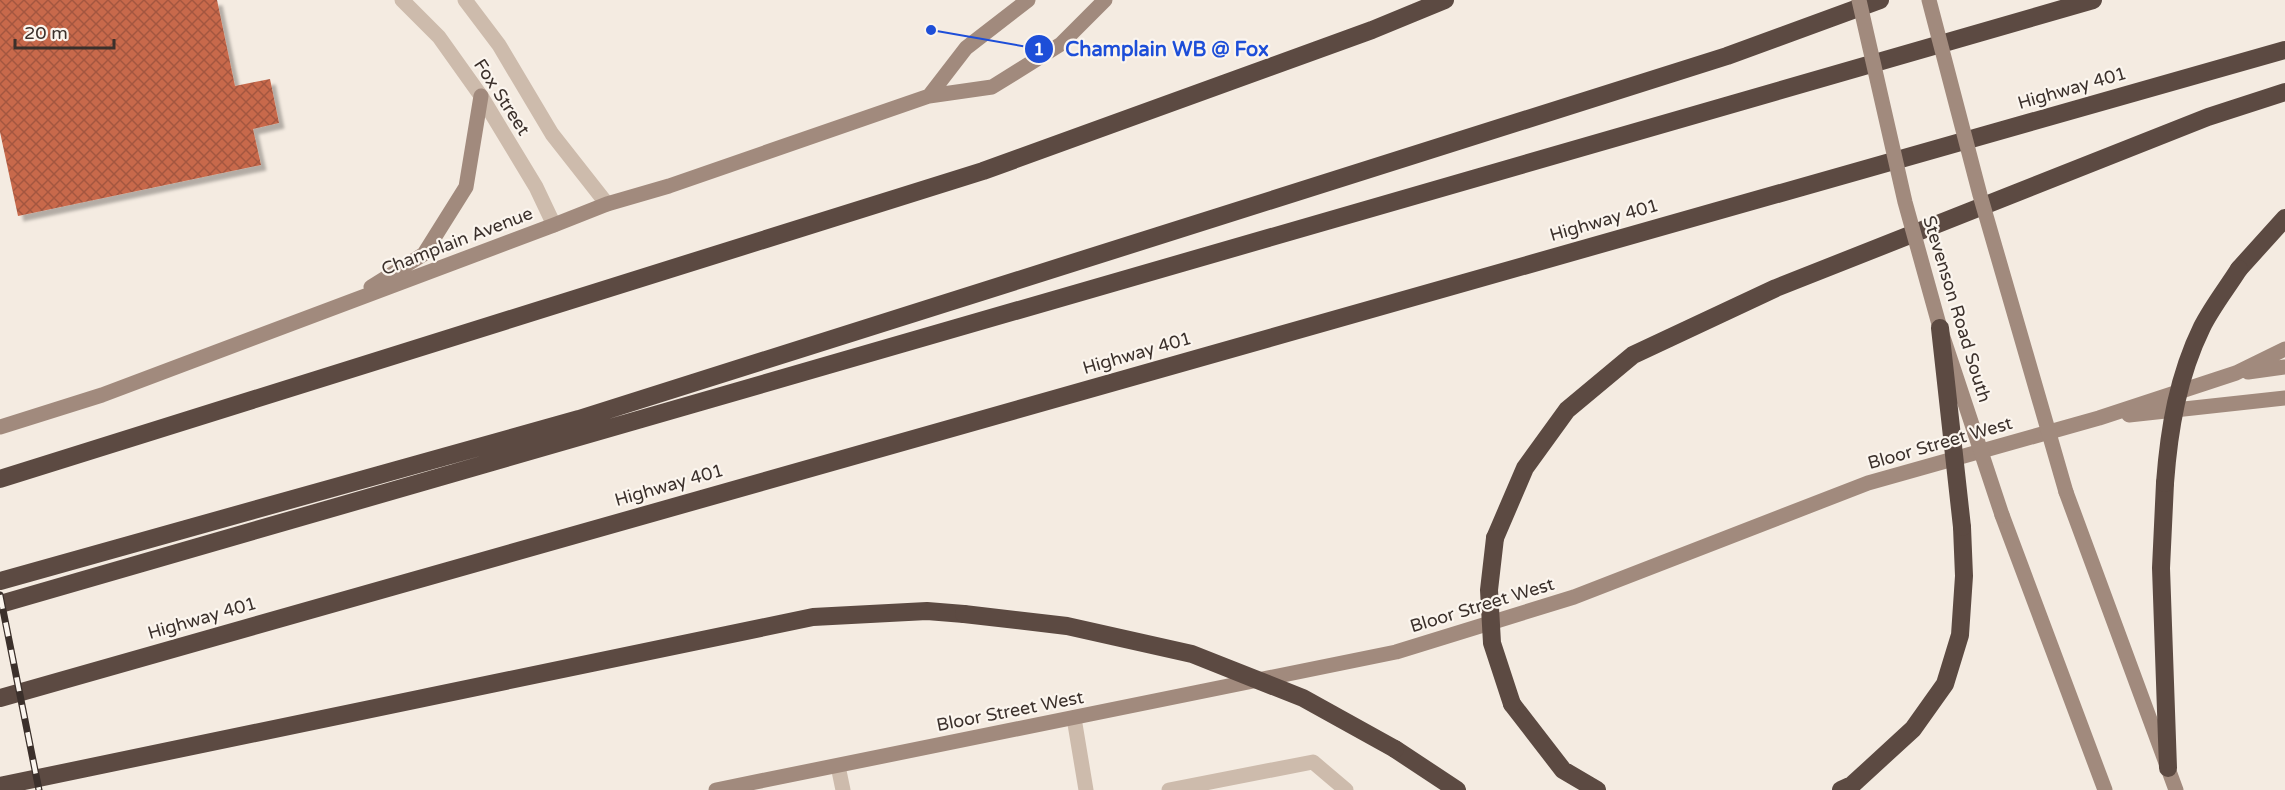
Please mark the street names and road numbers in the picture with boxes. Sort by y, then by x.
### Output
street label: Fox Street [469,55,535,139]
street label: Highway 401 [2015,62,2129,114]
street label: Highway 401 [1547,194,1661,246]
street label: Champlain Avenue [378,202,536,280]
street label: Stevenson Road South [1918,213,1996,405]
street label: Highway 401 [1080,327,1194,379]
street label: Bloor Street West [1865,412,2015,474]
street label: Highway 401 [612,459,726,511]
street label: Bloor Street West [1407,573,1557,637]
street label: Highway 401 [145,592,259,644]
street label: Bloor Street West [935,686,1086,736]

